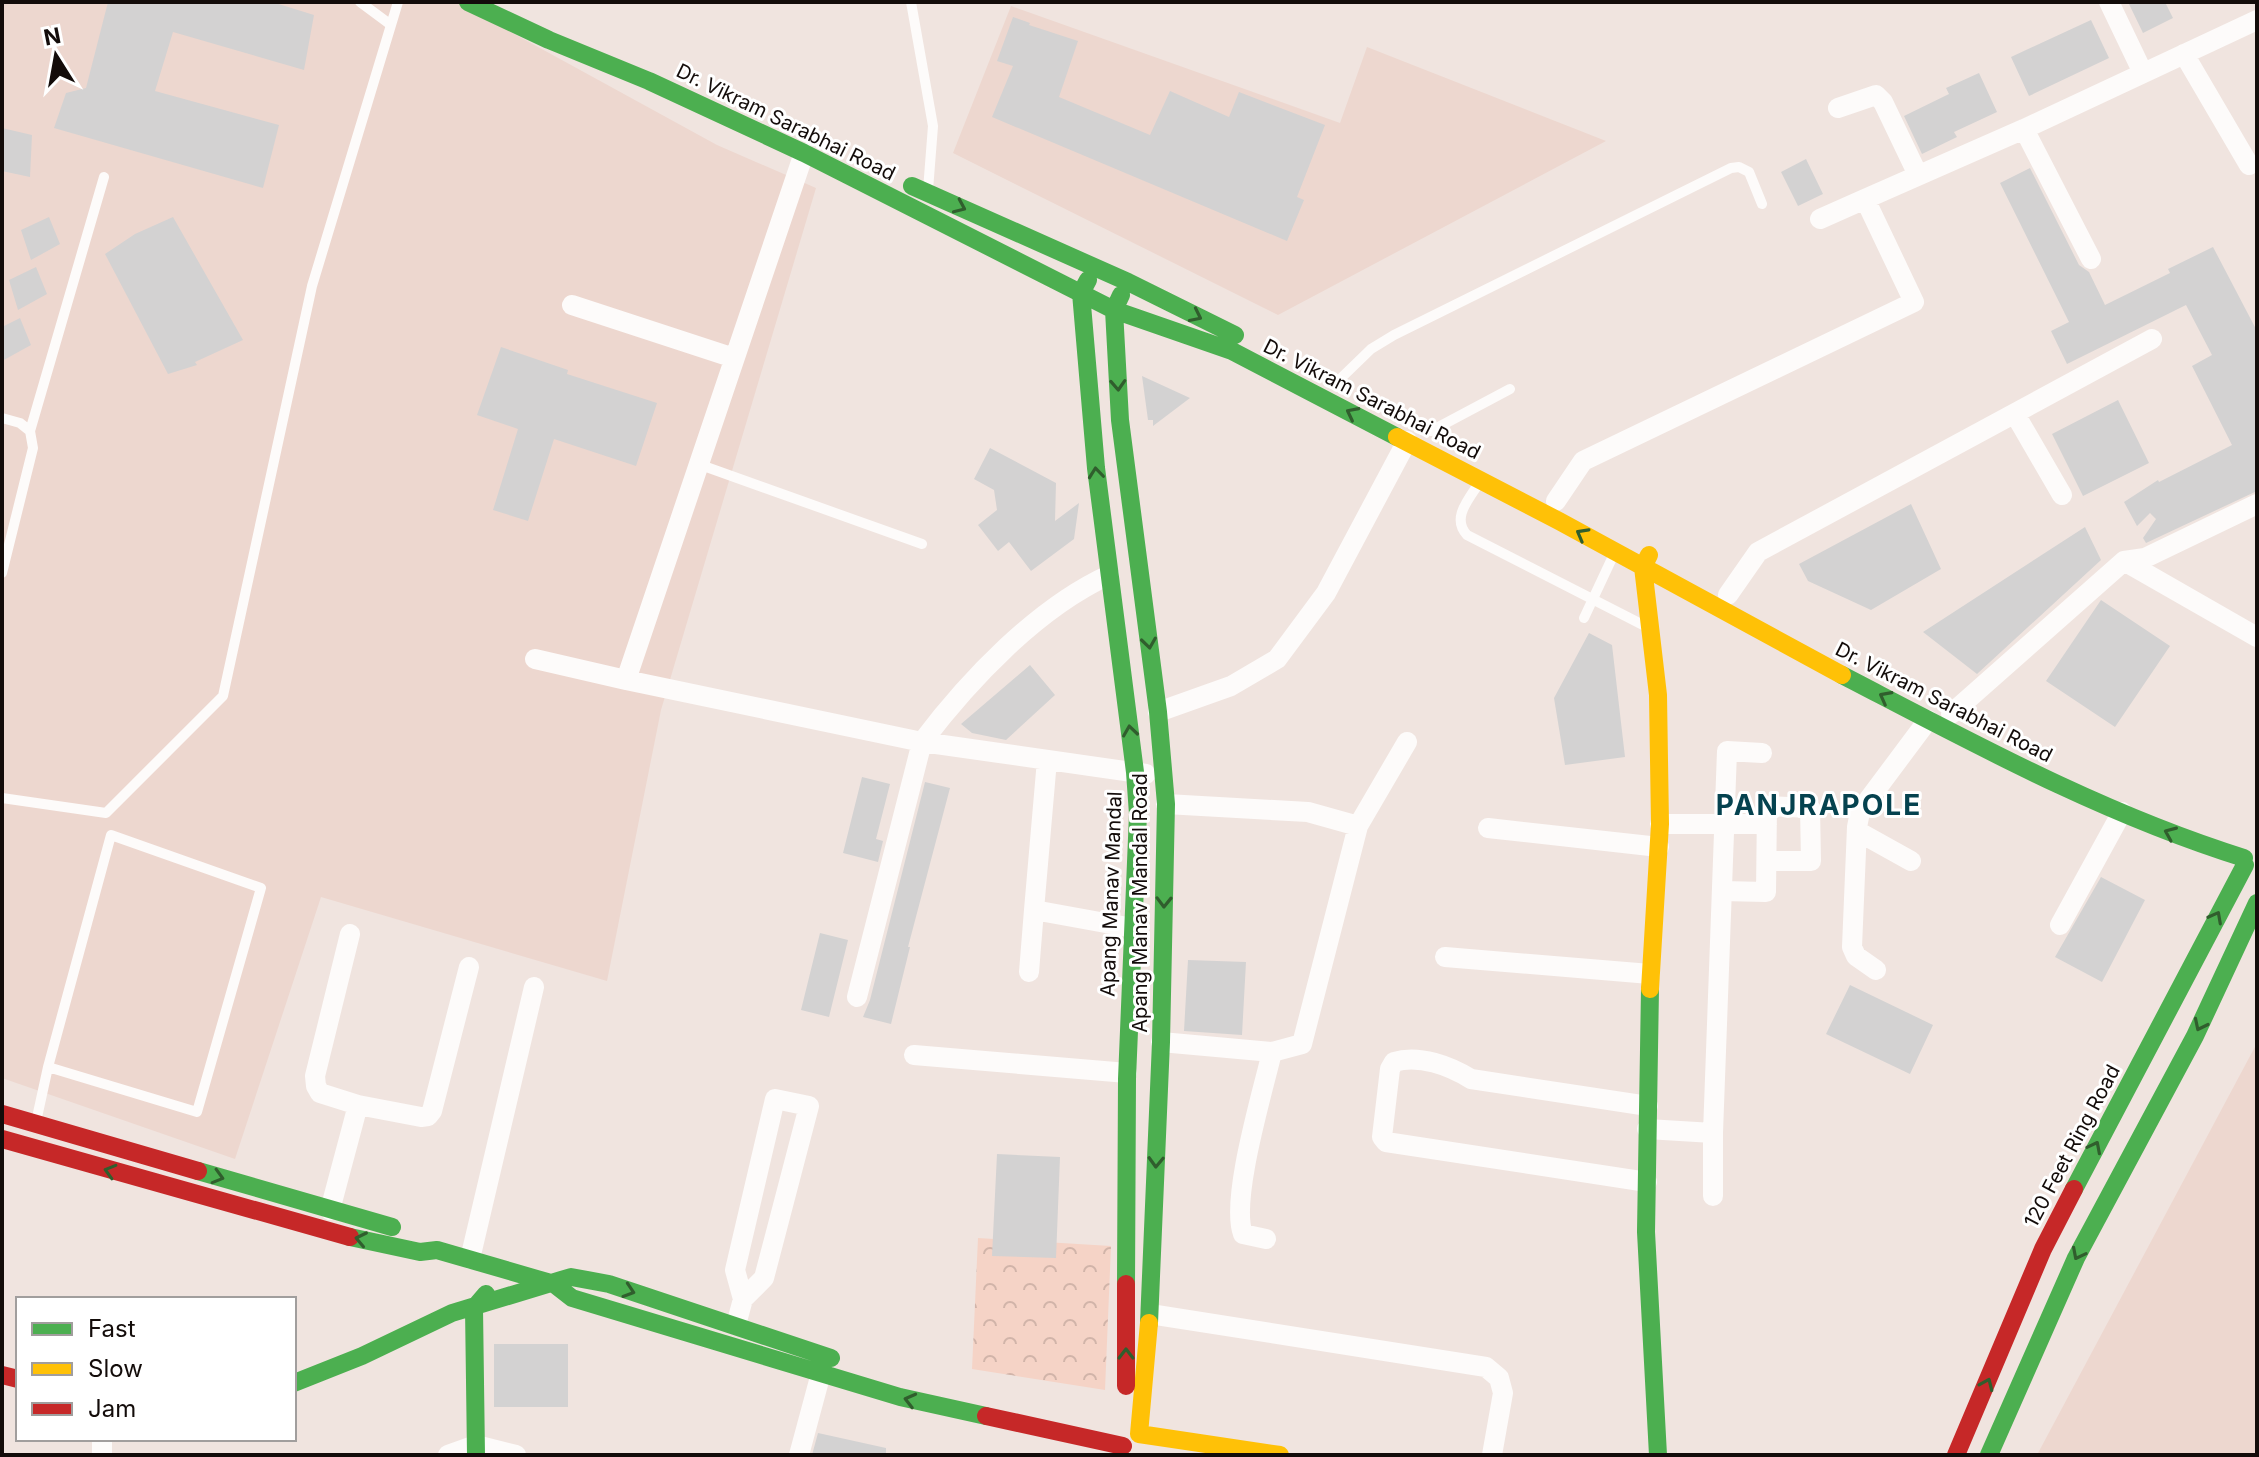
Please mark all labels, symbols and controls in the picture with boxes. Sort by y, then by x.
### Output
north arrow [16,16,96,96]
text: N [41,22,63,51]
street label: Dr. Vikram Sarabhai Road [673,59,899,185]
one-way arrow [951,197,966,213]
one-way arrow [1187,306,1202,321]
street label: Dr. Vikram Sarabhai Road [1259,334,1485,464]
one-way arrow [1109,379,1126,392]
one-way arrow [1346,407,1361,422]
one-way arrow [1088,466,1105,479]
one-way arrow [1576,528,1591,543]
one-way arrow [1140,636,1157,650]
street label: Dr. Vikram Sarabhai Road [1831,637,2057,767]
one-way arrow [1879,692,1893,707]
one-way arrow [1122,724,1139,738]
street label: Apang Manav Mandal Road [1128,773,1152,1033]
district label: PANJRAPOLE [1716,788,1922,822]
street label: Apang Manav Mandal [1095,791,1127,997]
one-way arrow [2164,826,2178,842]
one-way arrow [1156,896,1173,909]
one-way arrow [2207,911,2222,926]
one-way arrow [2194,1016,2210,1031]
street label: 120 Feet Ring Road [2019,1061,2125,1231]
one-way arrow [2086,1141,2101,1156]
one-way arrow [1147,1156,1164,1169]
one-way arrow [104,1163,118,1180]
one-way arrow [211,1168,225,1184]
one-way arrow [354,1232,368,1249]
one-way arrow [2073,1246,2088,1261]
one-way arrow [621,1281,635,1297]
legend [16,1297,296,1441]
text: Fast [88,1314,136,1343]
one-way arrow [1117,1347,1135,1360]
text: Slow [88,1354,143,1383]
one-way arrow [1977,1377,1993,1392]
one-way arrow [904,1392,918,1409]
text: Jam [88,1394,136,1423]

